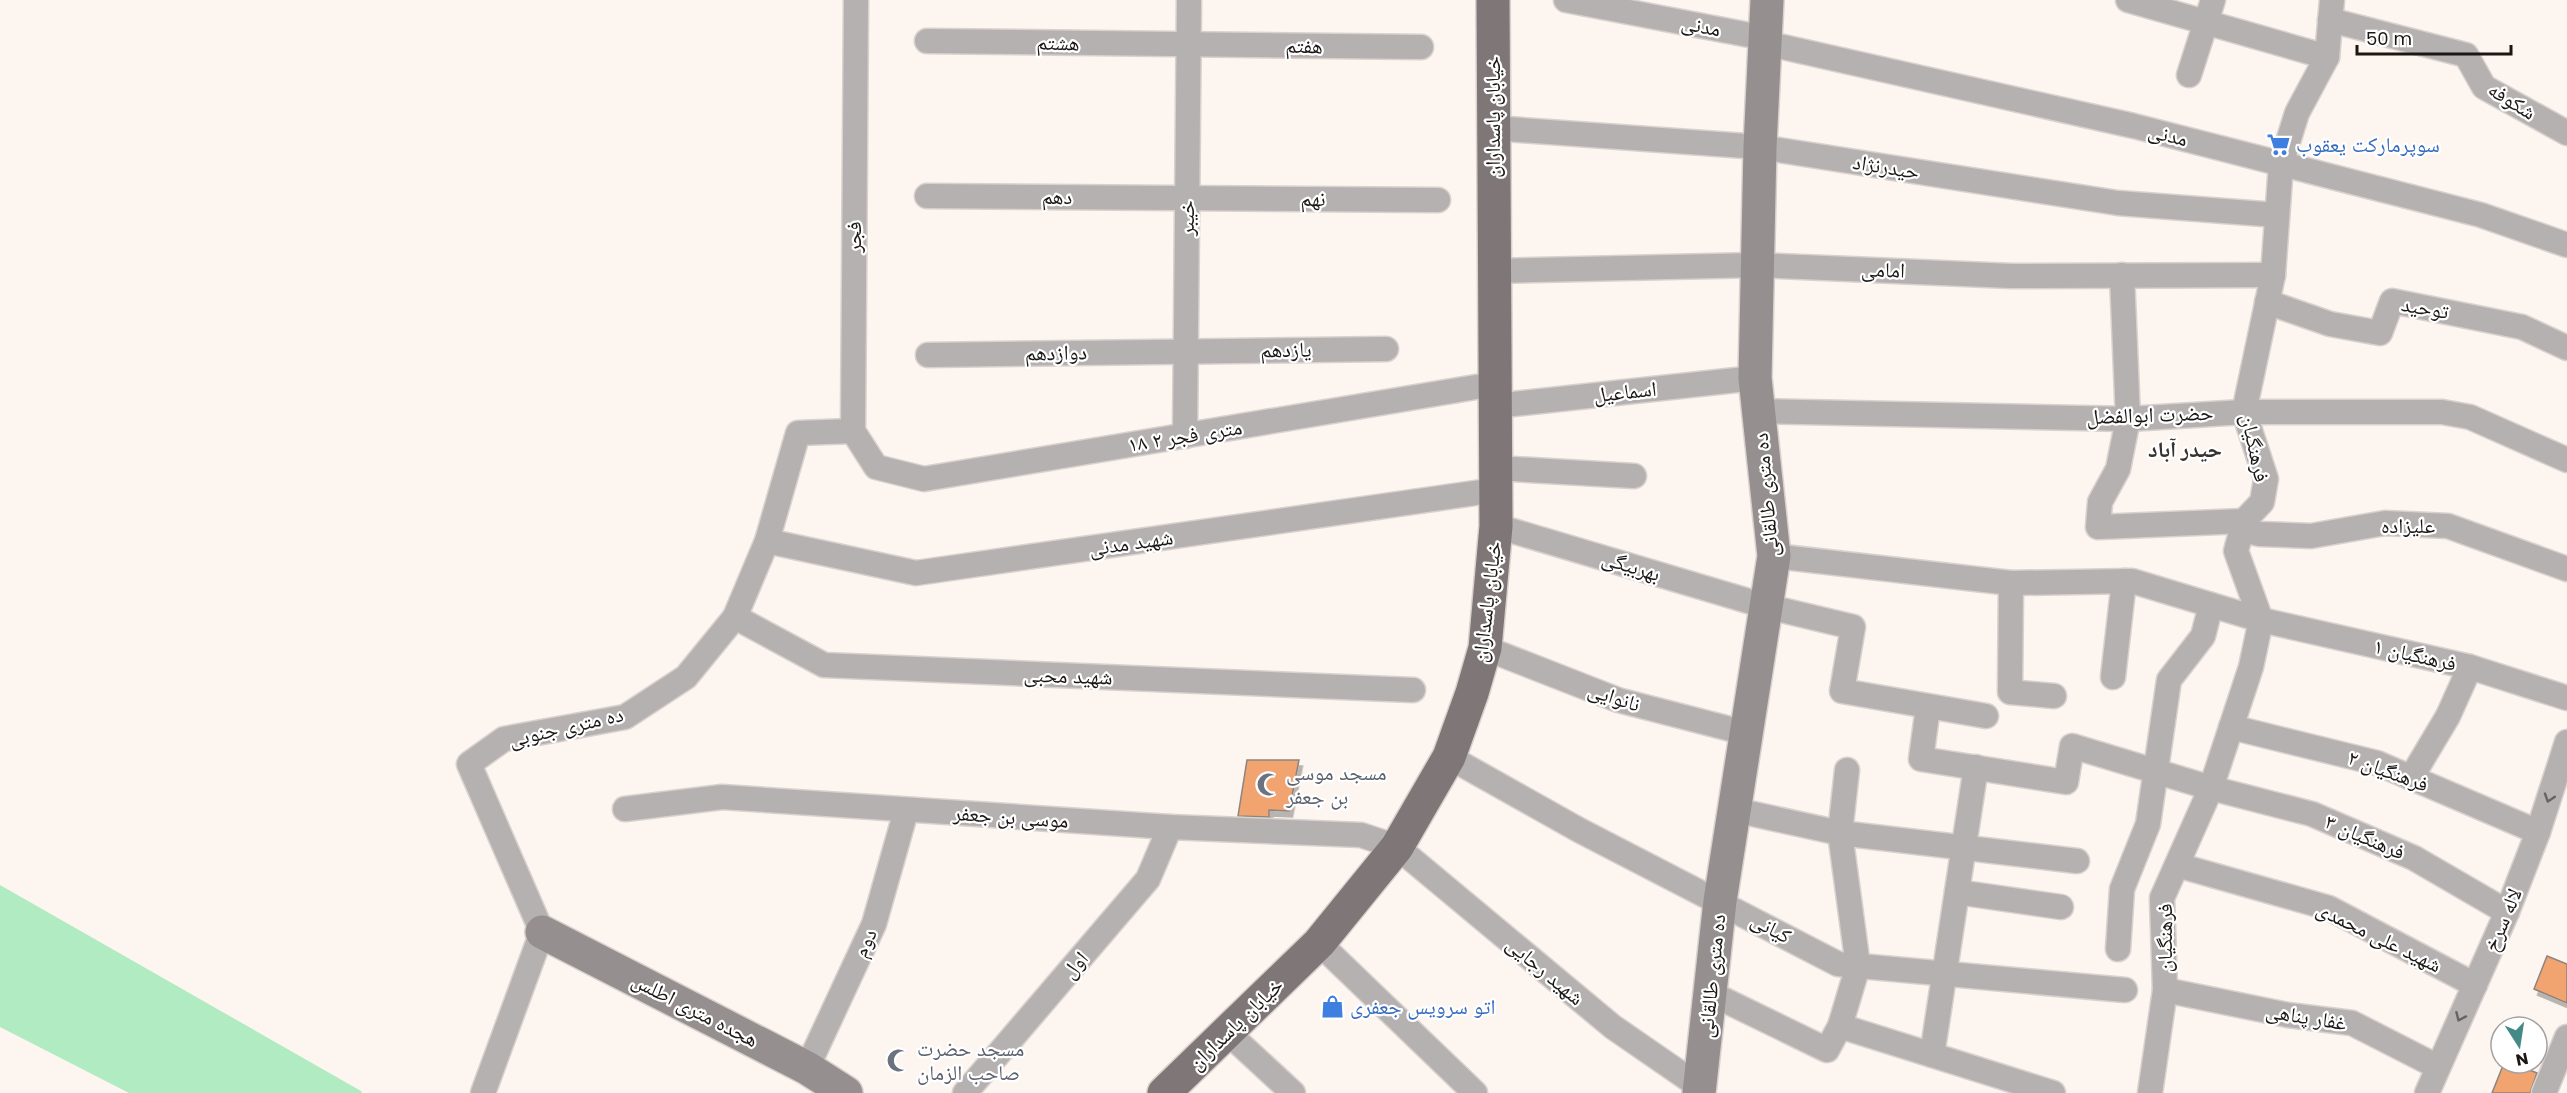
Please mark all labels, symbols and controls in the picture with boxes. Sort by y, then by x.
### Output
street label: مدنی [1679,7,1723,44]
scale bar [2357,18,2512,56]
text: 50 m [2366,26,2412,51]
street label: هشتم [1036,28,1080,57]
street label: هفتم [1285,31,1323,60]
street label: خیابان پاسداران [1478,56,1507,178]
street label: شکوفه [2483,75,2542,127]
street label: مدنی [2145,116,2191,153]
place label: سوپرمارکت یعقوب [2296,130,2440,159]
supermarket icon: سوپرمارکت یعقوب [2265,132,2291,158]
street label: حیدرنژاد [1851,147,1921,186]
street label: دهم [1042,182,1072,211]
street label: نهم [1301,184,1325,213]
street label: خیبر [1172,200,1201,237]
street label: فجر [839,221,868,254]
street label: امامی [1861,254,1905,285]
street label: توحید [2399,289,2451,326]
street label: یازدهم [1260,335,1312,364]
street label: دوازدهم [1025,337,1087,368]
street label: اسماعیل [1592,374,1658,409]
street label: حضرت ابوالفضل [2086,398,2214,431]
street label: فرهنگیان [2234,411,2277,485]
street label: ۱۸ متری فجر ۲ [1126,412,1244,459]
street label: ده متری طالقانی [1746,432,1785,558]
district label: حیدر آباد [2148,434,2222,465]
street label: علیزاده [2381,511,2435,540]
street label: شهید مدنی [1087,522,1175,563]
street label: خیابان پاسداران [1465,540,1508,664]
street label: بهربیگی [1598,543,1664,588]
street label: فرهنگیان ۱ [2371,631,2459,678]
street label: شهید محبی [1023,659,1113,692]
street label: نانوایی [1584,674,1644,719]
street label: ده متری جنوبی [506,699,626,754]
street label: فرهنگیان ۲ [2344,743,2433,799]
place label: مسجد موسی بن جعفر [1285,758,1387,811]
mosque icon: مسجد موسی بن جعفر [1255,772,1281,798]
one-way arrow [2544,792,2556,803]
street label: موسی بن جعفر [951,798,1070,835]
street label: فرهنگیان ۳ [2321,807,2410,866]
street label: لاله سرخ [2476,884,2529,956]
street label: شهید علی محمدی [2312,894,2447,979]
street label: فرهنگیان [2150,904,2179,972]
street label: کیانی [1746,905,1797,950]
street label: ده متری طالقانی [1691,913,1732,1039]
street label: دوم [845,924,884,962]
street label: شهید رجایی [1500,930,1590,1012]
street label: اول [1055,945,1095,984]
street label: هجده متری اطلس [627,965,763,1054]
street label: خیابان پاسداران [1182,971,1290,1076]
place label: اتو سرویس جعفری [1350,992,1496,1021]
shop icon: اتو سرویس جعفری [1319,994,1345,1020]
street label: غفار پناهی [2264,996,2349,1037]
one-way arrow [2456,1011,2468,1022]
north arrow [2489,1015,2549,1075]
place label: مسجد حضرت صاحب الزمان [917,1034,1024,1087]
text: N [2514,1047,2530,1072]
mosque icon: مسجد حضرت صاحب الزمان [886,1048,912,1074]

